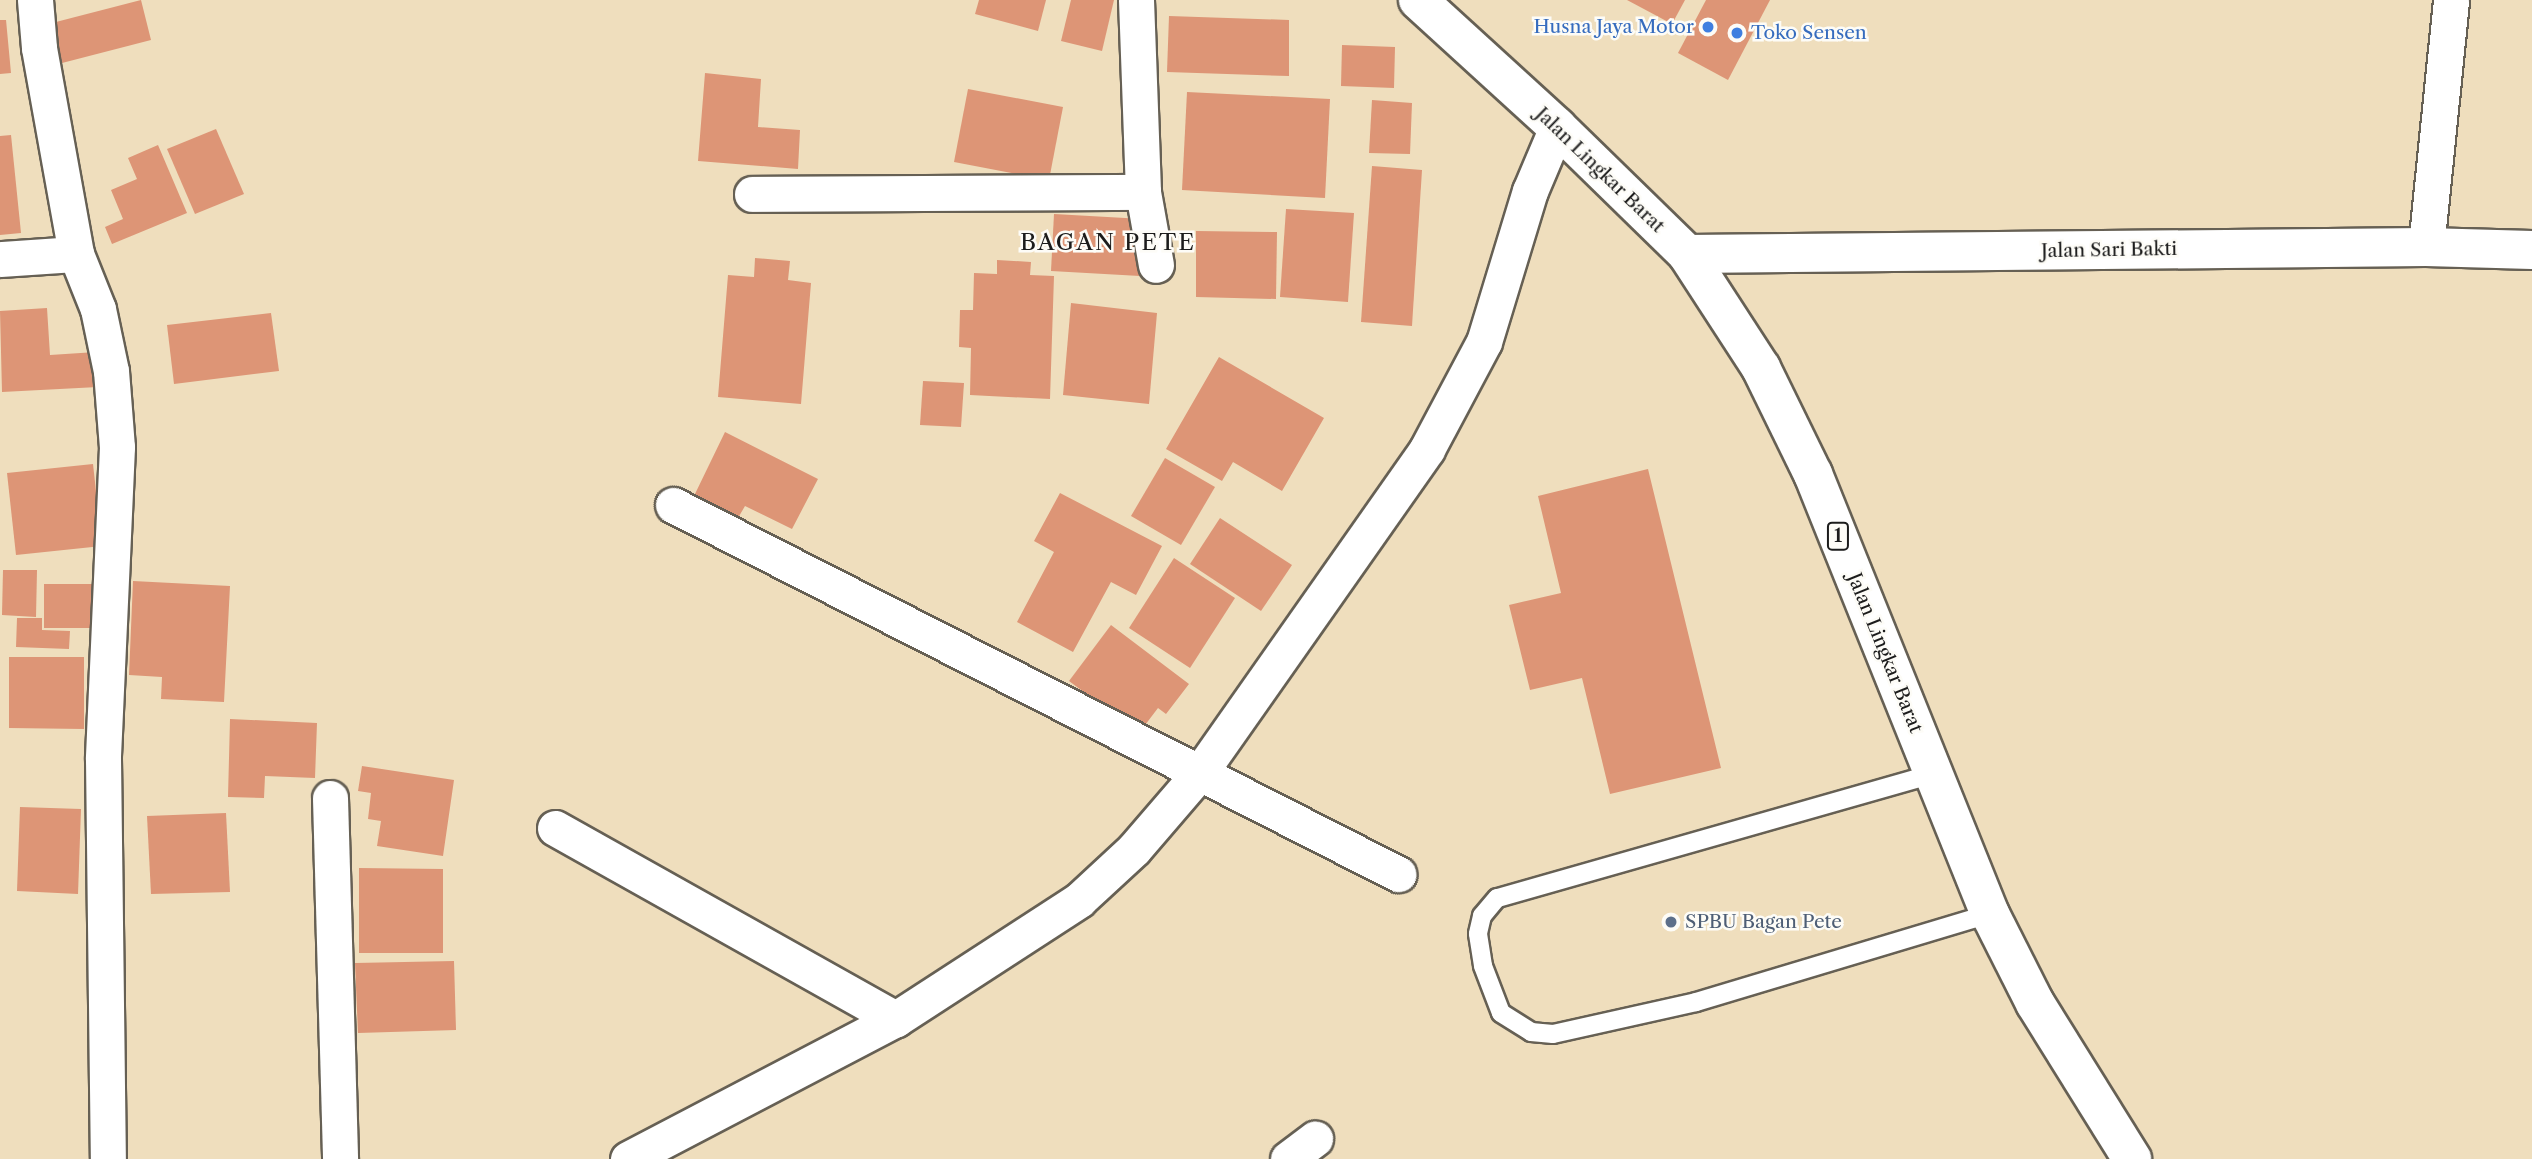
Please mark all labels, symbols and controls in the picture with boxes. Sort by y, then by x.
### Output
place label: Husna Jaya Motor [1533,16,1694,38]
marker: Husna Jaya Motor [1700,19,1716,35]
place label: Toko Sensen [1751,22,1867,44]
marker: Toko Sensen [1729,25,1745,41]
street label: Jalan Lingkar Barat [1531,102,1669,238]
district label: BAGAN PETE [1021,228,1195,256]
street label: Jalan Sari Bakti [2041,237,2177,263]
road number: 1 [1826,522,1850,550]
street label: Jalan Lingkar Barat [1842,570,1928,736]
place label: SPBU Bagan Pete [1685,911,1842,933]
marker: SPBU Bagan Pete [1663,914,1679,930]

